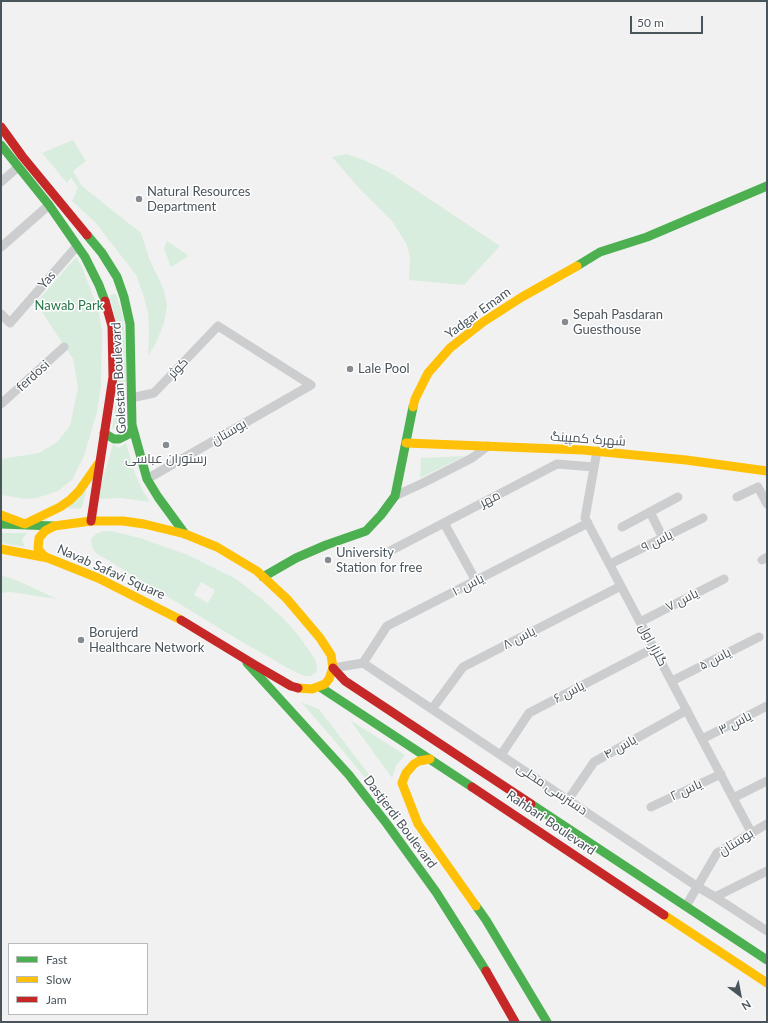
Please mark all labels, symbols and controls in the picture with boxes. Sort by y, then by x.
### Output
scale bar [632,8,705,34]
text: 50 m [637,15,664,30]
place label: Natural Resources Department [147,184,250,215]
marker: Natural Resources Department [134,194,144,204]
street label: Yas [35,268,59,292]
street label: Yadgar Emam [442,284,514,342]
park label: Nawab Park [35,298,103,314]
place label: Sepah Pasdaran Guesthouse [573,307,663,338]
marker: Sepah Pasdaran Guesthouse [560,317,570,327]
street label: Golestan Boulevard [108,322,130,434]
street label: کوثر [164,354,192,382]
street label: ferdosi [13,357,53,395]
place label: Lale Pool [358,361,410,377]
marker: Lale Pool [345,364,355,374]
street label: بوستان [209,416,249,448]
street label: شهرک کمپینگ [550,429,626,449]
marker: رستوران عباسی [161,440,171,450]
place label: رستوران عباسی [125,451,207,467]
street label: مهر [477,487,503,511]
street label: یاس ۹ [639,527,675,555]
street label: Navab Safavi Square [55,541,167,603]
place label: University Station for free [336,545,422,576]
marker: University Station for free [323,555,333,565]
street label: یاس ۱۰ [449,570,487,600]
street label: یاس ۷ [663,585,701,615]
street label: گلزار اول [635,621,671,669]
street label: یاس ۸ [500,623,538,653]
place label: Borujerd Healthcare Network [89,625,204,656]
marker: Borujerd Healthcare Network [76,635,86,645]
street label: یاس ۵ [697,644,733,674]
street label: یاس ۶ [551,678,587,706]
street label: یاس ۳ [716,708,754,738]
street label: یاس ۴ [601,732,639,762]
street label: دسترسی محلی [514,760,590,818]
street label: Dastjerdi Boulevard [360,773,440,871]
street label: یاس ۲ [668,776,704,804]
street label: Rahbari Boulevard [503,787,599,859]
street label: بوستان [716,825,756,859]
legend [8,943,148,1015]
text: Fast [46,952,67,967]
text: Slow [46,972,71,987]
north arrow [720,975,760,1015]
text: Jam [46,992,67,1007]
text: N [740,998,754,1013]

